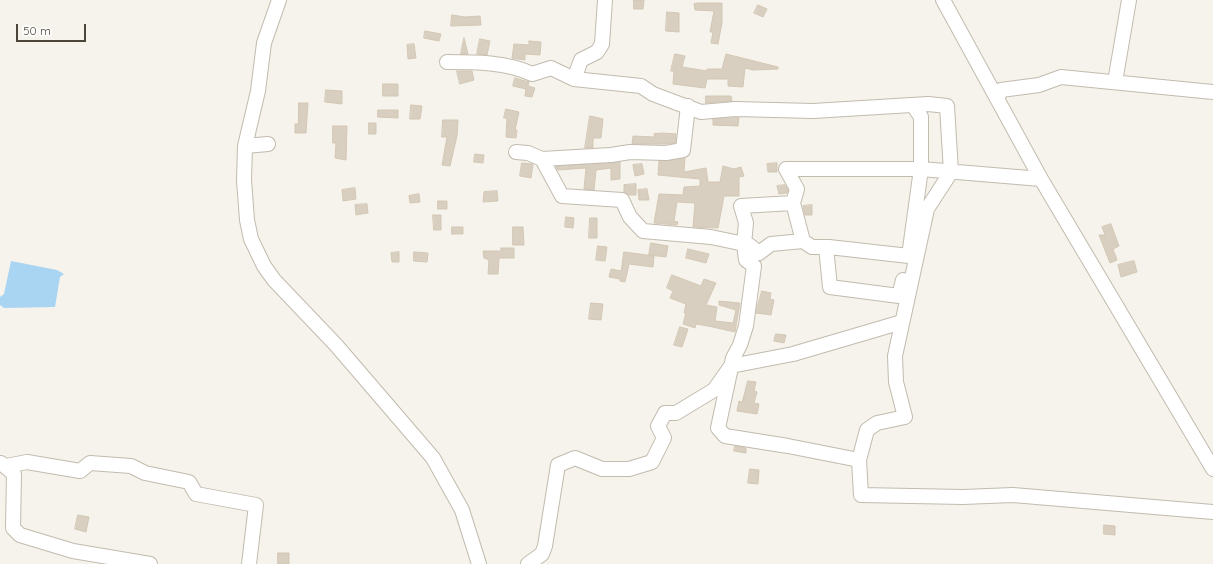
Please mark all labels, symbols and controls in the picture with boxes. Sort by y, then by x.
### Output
scale bar [18,16,88,42]
text: 50 m [23,23,51,38]

